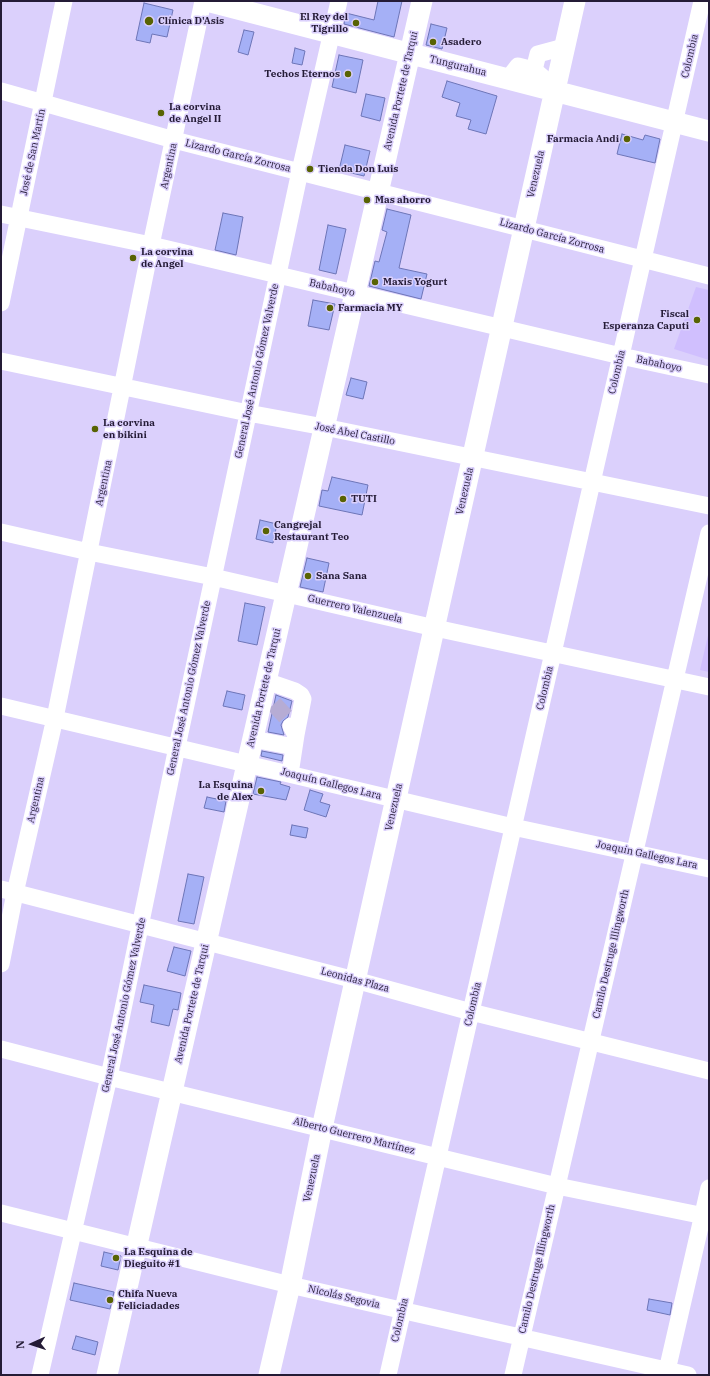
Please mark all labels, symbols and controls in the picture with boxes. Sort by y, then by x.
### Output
place label: El Rey del Tigrillo [300,11,348,34]
marker: Clínica D'Asis [143,15,155,27]
place label: Clínica D'Asis [158,15,224,27]
marker: El Rey del Tigrillo [351,18,361,28]
street label: Avenida Portete de Tarqui [381,30,421,152]
street label: Colombia [679,33,701,79]
place label: Asadero [441,36,482,48]
marker: Asadero [428,37,438,47]
street label: Tungurahua [428,53,488,79]
place label: Techos Eternos [264,68,340,80]
marker: Techos Eternos [343,69,353,79]
place label: La corvina de Angel II [169,101,221,124]
street label: José de San Martín [18,108,48,196]
marker: La corvina de Angel II [156,108,166,118]
place label: Farmacia Andi [547,133,619,145]
marker: Farmacia Andi [622,134,632,144]
street label: Lizardo García Zorrosa [184,137,292,175]
street label: Argentina [158,142,180,190]
street label: Venezuela [525,149,547,199]
place label: Tienda Don Luis [318,163,398,175]
marker: Tienda Don Luis [305,164,315,174]
place label: Mas ahorro [375,194,431,206]
marker: Mas ahorro [362,195,372,205]
street label: Lizardo García Zorrosa [498,216,606,256]
place label: La corvina de Angel [141,246,193,270]
marker: La corvina de Angel [128,253,138,263]
place label: Maxis Yogurt [383,276,447,288]
street label: Babahoyo [308,277,356,299]
marker: Maxis Yogurt [370,277,380,287]
street label: General José Antonio Gómez Valverde [233,283,281,459]
place label: Farmacia MY [338,302,403,314]
marker: Farmacia MY [325,303,335,313]
place label: Fiscal Esperanza Caputi [603,308,689,332]
marker: Fiscal Esperanza Caputi [692,315,702,325]
street label: Colombia [606,349,628,395]
street label: Babahoyo [635,353,683,375]
place label: La corvina en bikini [103,417,155,440]
street label: José Abel Castillo [314,420,396,448]
marker: La corvina en bikini [90,424,100,434]
street label: Argentina [93,459,115,507]
street label: Venezuela [454,466,476,516]
place label: TUTI [351,493,377,505]
marker: TUTI [338,494,348,504]
place label: Cangrejal Restaurant Teo [274,519,349,542]
marker: Cangrejal Restaurant Teo [261,526,271,536]
place label: Sana Sana [316,570,367,582]
marker: Sana Sana [303,571,313,581]
street label: Guerrero Valenzuela [307,592,403,626]
street label: General José Antonio Gómez Valverde [165,600,213,776]
street label: Avenida Portete de Tarqui [244,627,284,749]
street label: Colombia [534,665,556,711]
street label: Joaquín Gallegos Lara [279,766,383,802]
street label: Argentina [25,776,47,824]
place label: La Esquina de Alex [199,779,253,802]
street label: Venezuela [383,782,405,832]
marker: La Esquina de Alex [256,786,266,796]
street label: Joaquín Gallegos Lara [595,838,699,872]
street label: Camilo Destruge Illingworth [590,888,632,1020]
street label: General José Antonio Gómez Valverde [100,917,148,1093]
street label: Avenida Portete de Tarqui [172,943,212,1065]
street label: Leonidas Plaza [319,965,391,995]
street label: Colombia [462,981,484,1027]
street label: Alberto Guerrero Martínez [292,1115,416,1157]
street label: Venezuela [301,1153,323,1203]
street label: Camilo Destruge Illingworth [516,1203,558,1335]
place label: La Esquina de Dieguito #1 [124,1246,193,1270]
marker: La Esquina de Dieguito #1 [111,1253,121,1263]
street label: Nicolás Segovia [307,1283,381,1311]
place label: Chifa Nueva Feliciadades [118,1288,180,1312]
marker: Chifa Nueva Feliciadades [105,1295,115,1305]
street label: Colombia [389,1297,411,1343]
north arrow [12,1324,52,1364]
text: N [13,1340,27,1349]

